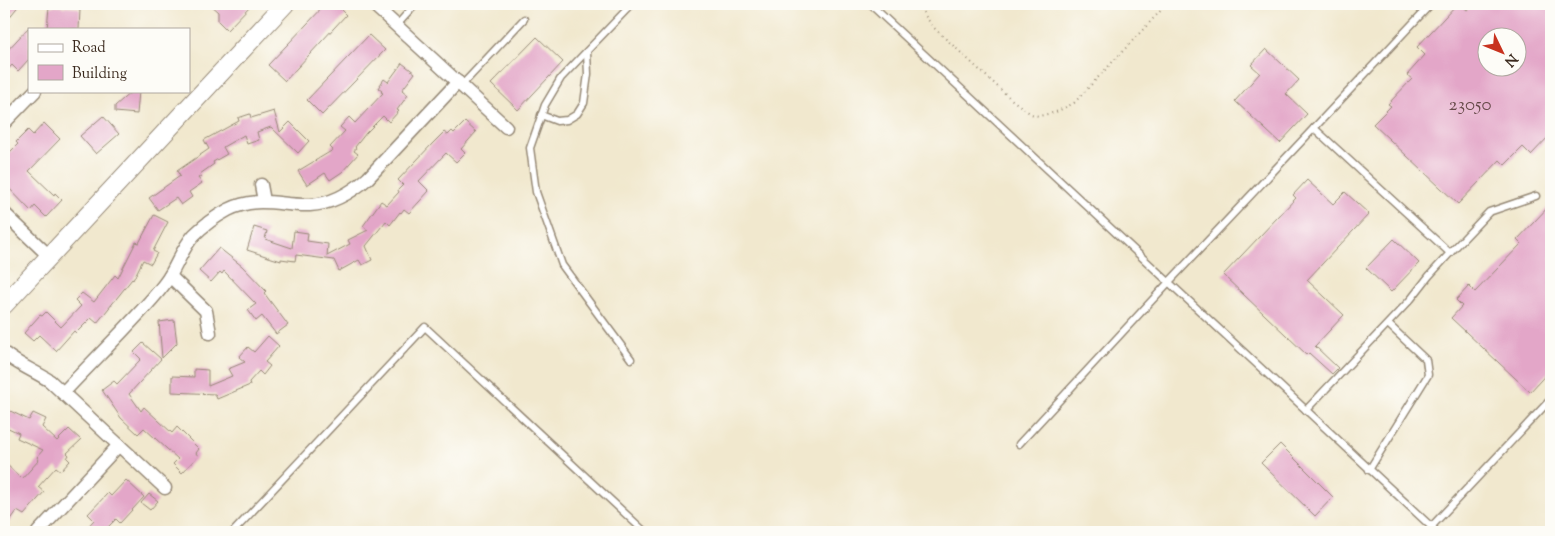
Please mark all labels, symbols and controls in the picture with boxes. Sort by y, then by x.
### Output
legend [28,28,190,92]
north arrow [1478,28,1528,78]
text: Road [72,38,106,59]
text: N [1499,49,1521,70]
text: Building [72,64,127,85]
house number: 23050 [1449,92,1492,119]

